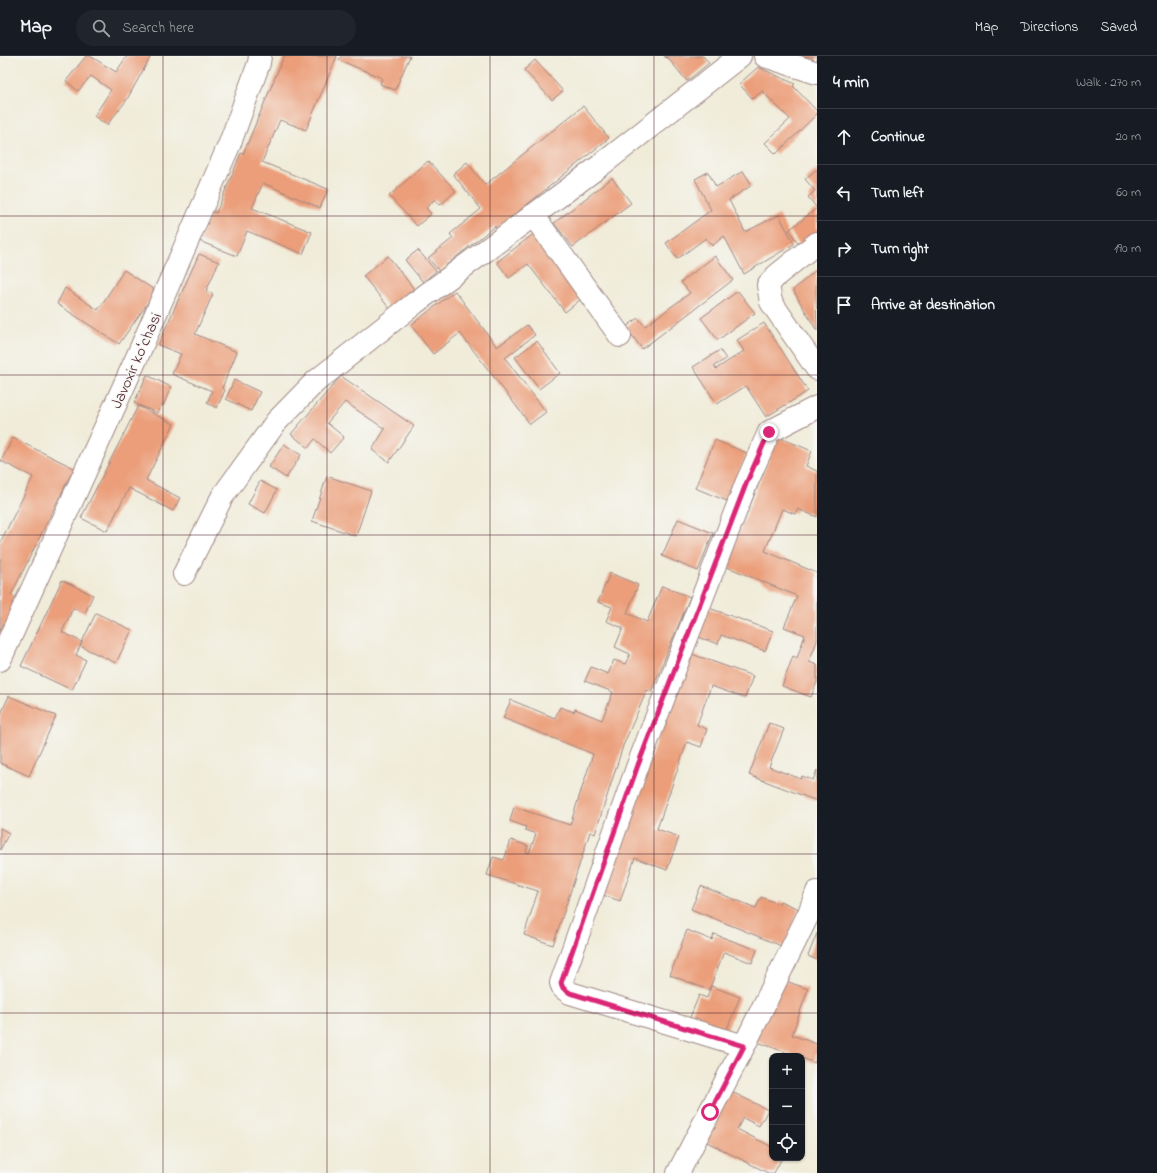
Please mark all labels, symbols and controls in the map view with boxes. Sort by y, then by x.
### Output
search box [76,10,356,46]
text: Map [20,14,52,41]
icon: search [90,17,112,39]
text: Search here [122,17,194,39]
text: Map [975,17,998,38]
text: Directions [1020,17,1078,38]
text: Saved [1100,17,1137,38]
text: 4 min [833,70,869,95]
text: Walk · 270 m [1076,73,1141,92]
icon: ahead [833,126,855,148]
text: Continue [871,126,925,148]
text: 20 m [1116,127,1141,146]
icon: left [833,182,855,204]
text: Turn left [871,182,924,204]
text: 60 m [1116,183,1141,202]
icon: right [833,238,855,260]
text: Turn right [871,238,929,260]
text: 190 m [1114,239,1141,258]
icon: arrive [833,294,855,316]
text: Arrive at destination [871,294,995,316]
street label: Javoxir koʻchasi [105,309,169,413]
route end [760,423,778,441]
map controls [769,1053,805,1161]
button: + [769,1053,805,1089]
button: − [769,1089,805,1125]
route start [701,1103,719,1121]
button: locate [769,1125,805,1161]

